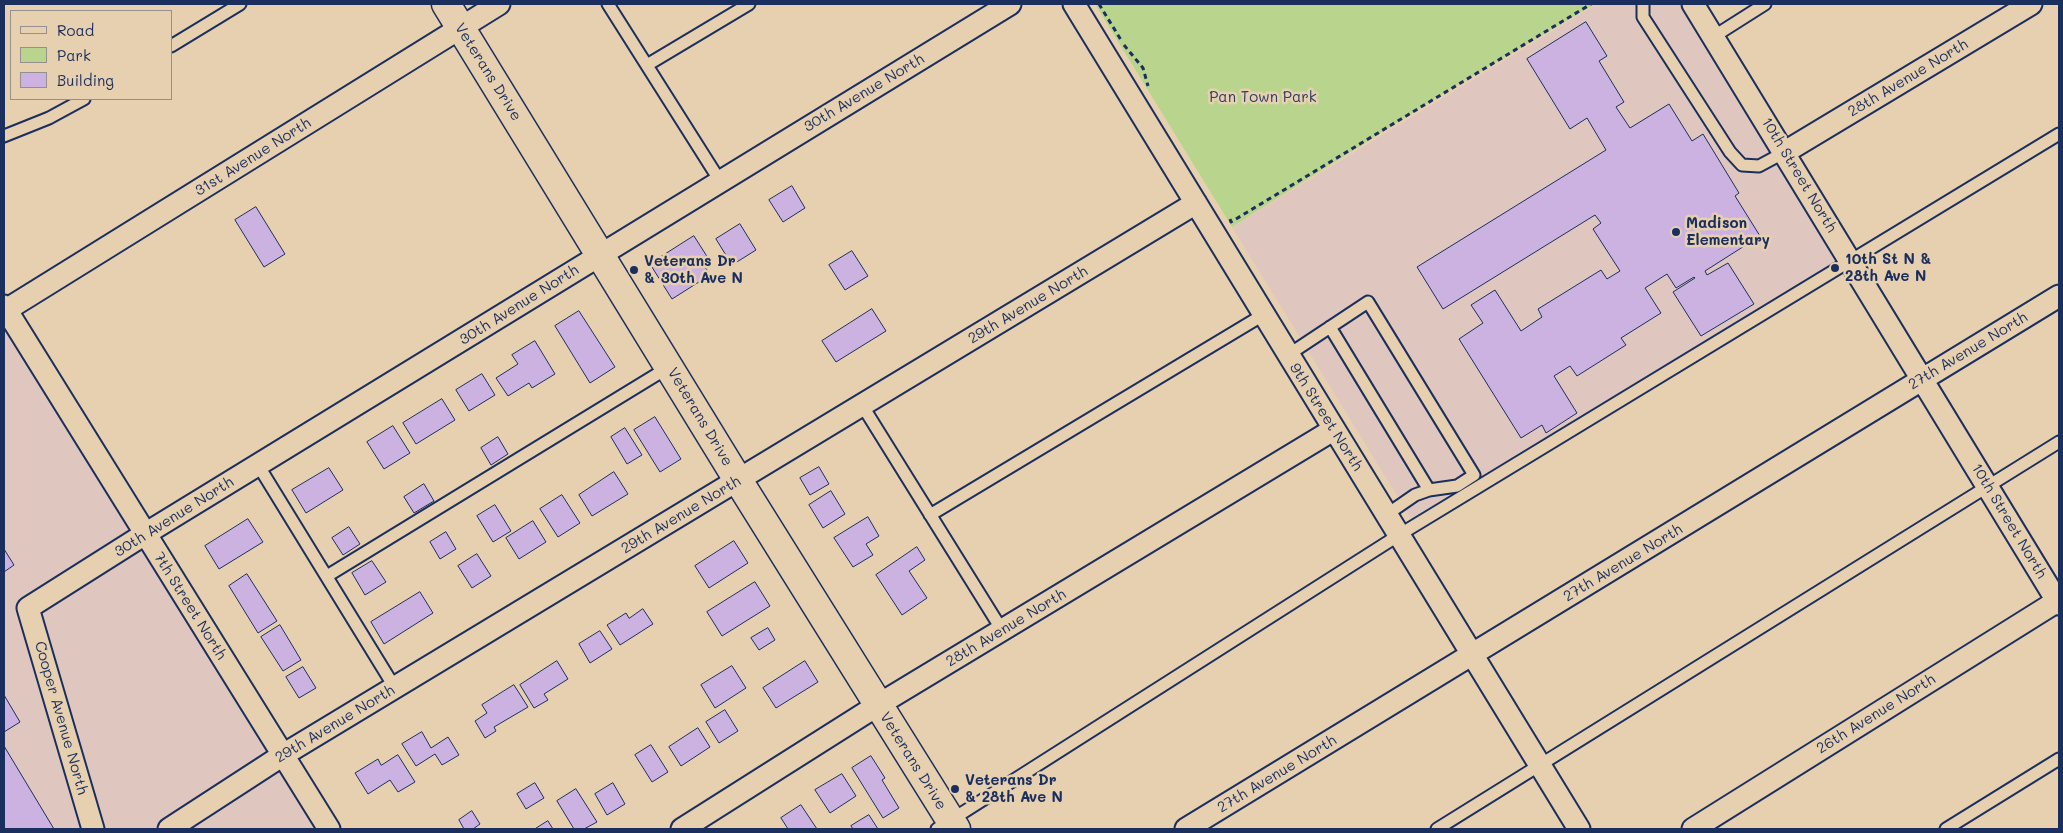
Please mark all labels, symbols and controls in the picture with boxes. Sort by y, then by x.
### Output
legend [10,10,172,100]
text: Road [57,20,94,40]
street label: Veterans Drive [451,20,525,124]
street label: 28th Avenue North [1845,35,1971,121]
text: Park [57,45,91,65]
street label: 30th Avenue North [801,50,927,136]
text: Building [57,70,114,90]
park label: Pan Town Park [1209,88,1317,106]
street label: 31st Avenue North [192,114,314,200]
street label: 10th Street North [1758,114,1840,236]
place label: Madison Elementary [1686,214,1770,249]
marker: Madison Elementary [1670,226,1682,238]
place label: 10th St N & 28th Ave N [1845,250,1932,285]
place label: Veterans Dr & 30th Ave N [644,252,743,287]
street label: 30th Avenue North [456,261,582,349]
street label: 29th Avenue North [965,262,1091,348]
marker: 10th St N & 28th Ave N [1829,262,1841,274]
marker: Veterans Dr & 30th Ave N [628,264,640,276]
street label: 27th Avenue North [1905,308,2031,394]
street label: 9th Street North [1286,360,1366,474]
street label: Veterans Drive [664,364,736,470]
street label: 10th Street North [1968,460,2050,582]
street label: 29th Avenue North [618,472,744,558]
street label: 30th Avenue North [111,473,237,561]
street label: 27th Avenue North [1560,520,1686,606]
street label: 7th Street North [150,549,230,663]
street label: 28th Avenue North [943,585,1069,671]
street label: Cooper Avenue North [30,639,92,797]
street label: 26th Avenue North [1813,670,1939,758]
street label: 29th Avenue North [272,681,398,767]
street label: Veterans Drive [876,709,950,813]
street label: 27th Avenue North [1214,731,1340,817]
place label: Veterans Dr & 28th Ave N [965,771,1063,806]
marker: Veterans Dr & 28th Ave N [949,783,961,795]

